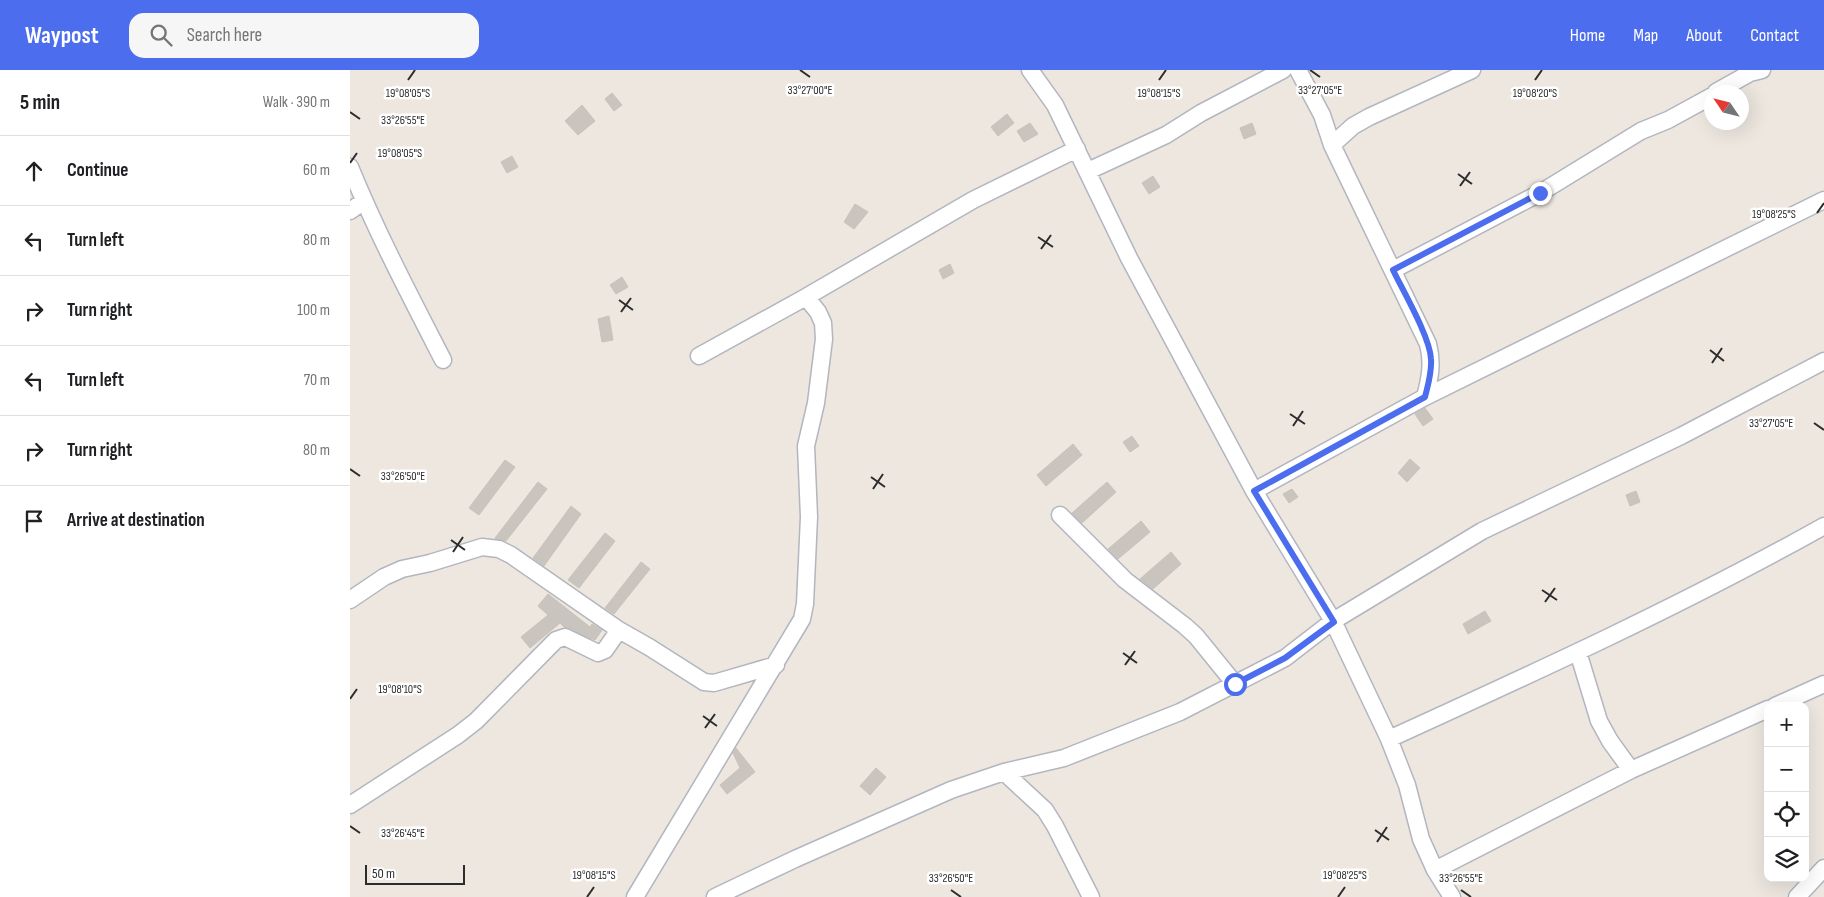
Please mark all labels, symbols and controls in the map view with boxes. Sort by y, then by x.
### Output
search box [129,13,479,58]
text: Waypost [25,21,99,50]
icon: search [147,21,175,49]
text: Search here [187,24,262,47]
text: Home [1570,25,1605,46]
text: Map [1633,25,1658,46]
text: About [1686,25,1722,46]
text: Contact [1750,25,1799,46]
text: 33°27'00"E [788,83,832,98]
text: 33°27'05"E [1298,83,1342,98]
north arrow [1704,85,1749,130]
text: 19°08'05"S [386,86,430,101]
text: 19°08'15"S [1137,86,1181,101]
text: 19°08'20"S [1513,86,1557,101]
text: 5 min [20,90,60,115]
text: Walk · 390 m [263,93,330,112]
text: 33°26'55"E [381,113,425,128]
text: 19°08'05"S [378,146,422,161]
icon: ahead [20,157,48,185]
text: Continue [67,159,128,182]
text: 60 m [303,161,330,180]
route end [1529,182,1552,205]
text: 19°08'25"S [1752,207,1796,222]
icon: left [20,227,48,255]
text: Turn left [67,229,124,252]
text: 80 m [303,231,330,250]
icon: right [20,297,48,325]
text: Turn right [67,299,132,322]
text: 100 m [297,301,330,320]
icon: left [20,367,48,395]
text: Turn left [67,369,124,392]
text: 70 m [304,371,330,390]
text: 33°27'05"E [1749,416,1793,431]
icon: right [20,437,48,465]
text: Turn right [67,439,132,462]
text: 80 m [303,441,330,460]
text: 33°26'50"E [381,469,425,484]
icon: arrive [20,507,48,535]
text: Arrive at destination [67,509,205,532]
route start [1224,673,1247,696]
text: 19°08'10"S [378,682,422,697]
map controls [1764,702,1809,882]
button: + [1764,702,1809,747]
button: − [1764,747,1809,792]
button: locate [1764,792,1809,837]
text: 33°26'45"E [381,826,425,841]
button: layers [1764,837,1809,882]
scale bar [365,862,465,885]
text: 50 m [372,865,395,882]
text: 19°08'15"S [572,868,616,883]
text: 19°08'25"S [1323,868,1367,883]
text: 33°26'50"E [929,871,973,886]
text: 33°26'55"E [1439,871,1483,886]

